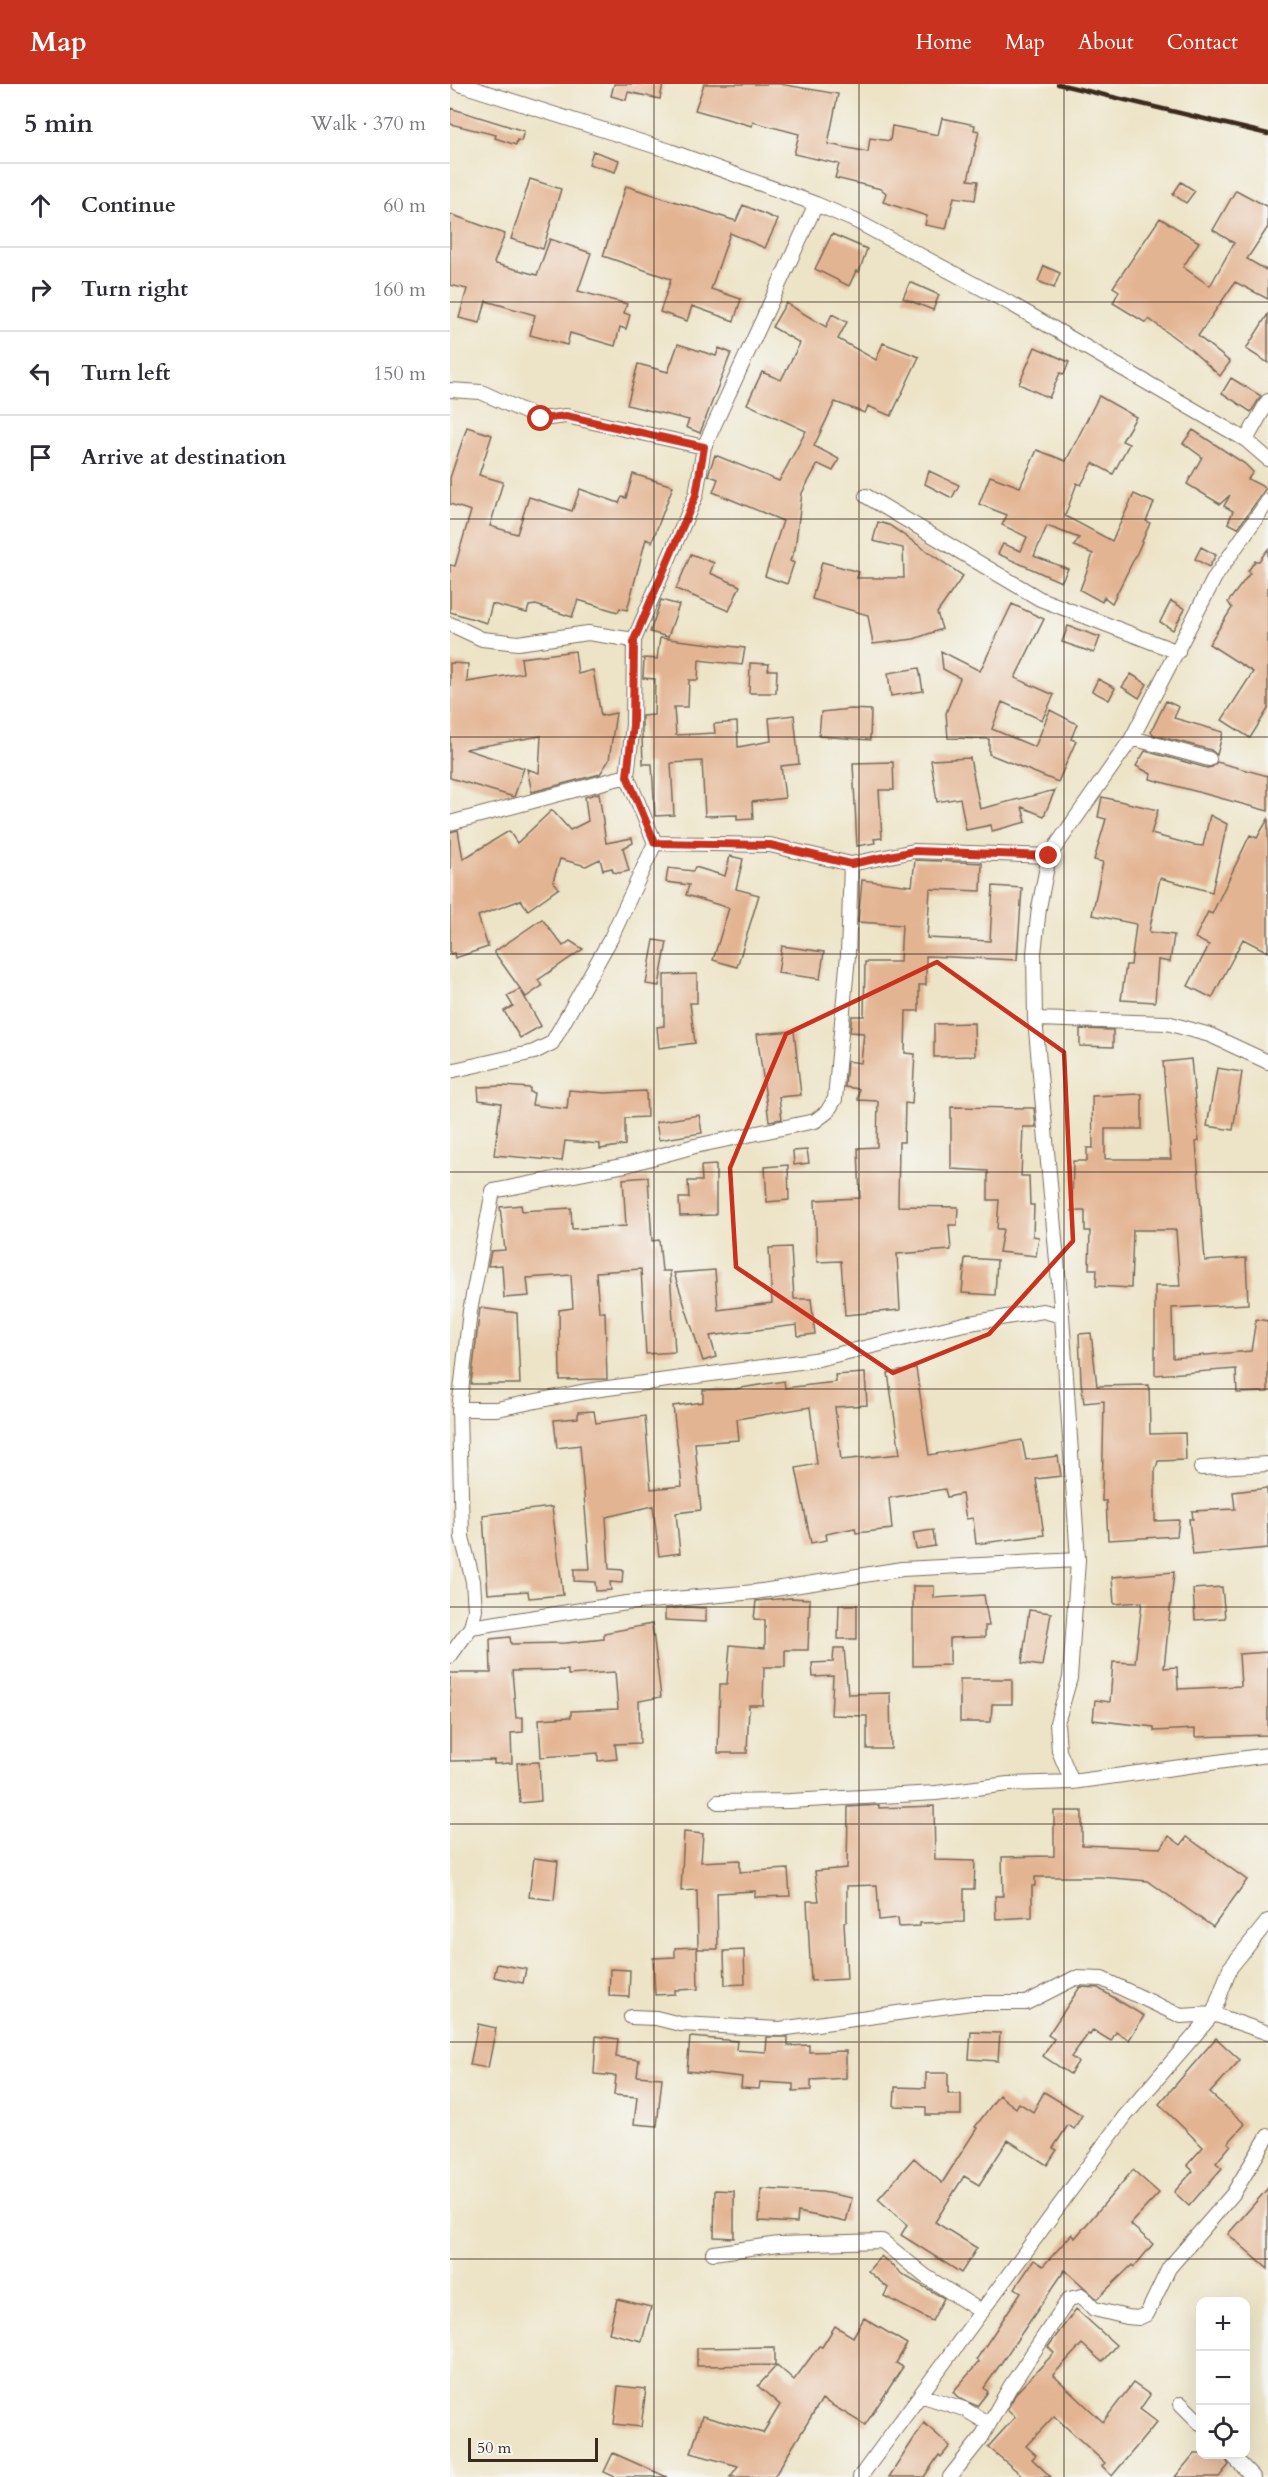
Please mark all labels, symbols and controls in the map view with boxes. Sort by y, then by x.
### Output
text: Map [30,23,87,61]
text: Home [916,28,972,57]
text: Map [1005,28,1045,57]
text: About [1078,28,1134,57]
text: Contact [1167,28,1238,57]
text: 5 min [24,106,93,141]
text: Walk · 370 m [311,110,426,137]
icon: ahead [24,189,57,222]
text: Continue [81,190,176,220]
text: 60 m [383,192,426,219]
icon: right [24,273,57,306]
text: Turn right [81,274,188,304]
text: 160 m [373,276,426,303]
icon: left [24,357,57,390]
text: Turn left [81,358,170,388]
text: 150 m [373,360,426,387]
route start [527,405,553,431]
icon: arrive [24,441,57,474]
text: Arrive at destination [81,442,286,472]
route end [1035,842,1061,868]
map controls [1196,2297,1250,2459]
button: + [1196,2297,1250,2351]
button: − [1196,2351,1250,2405]
button: locate [1196,2405,1250,2459]
scale bar [468,2435,598,2462]
text: 50 m [477,2437,511,2459]

